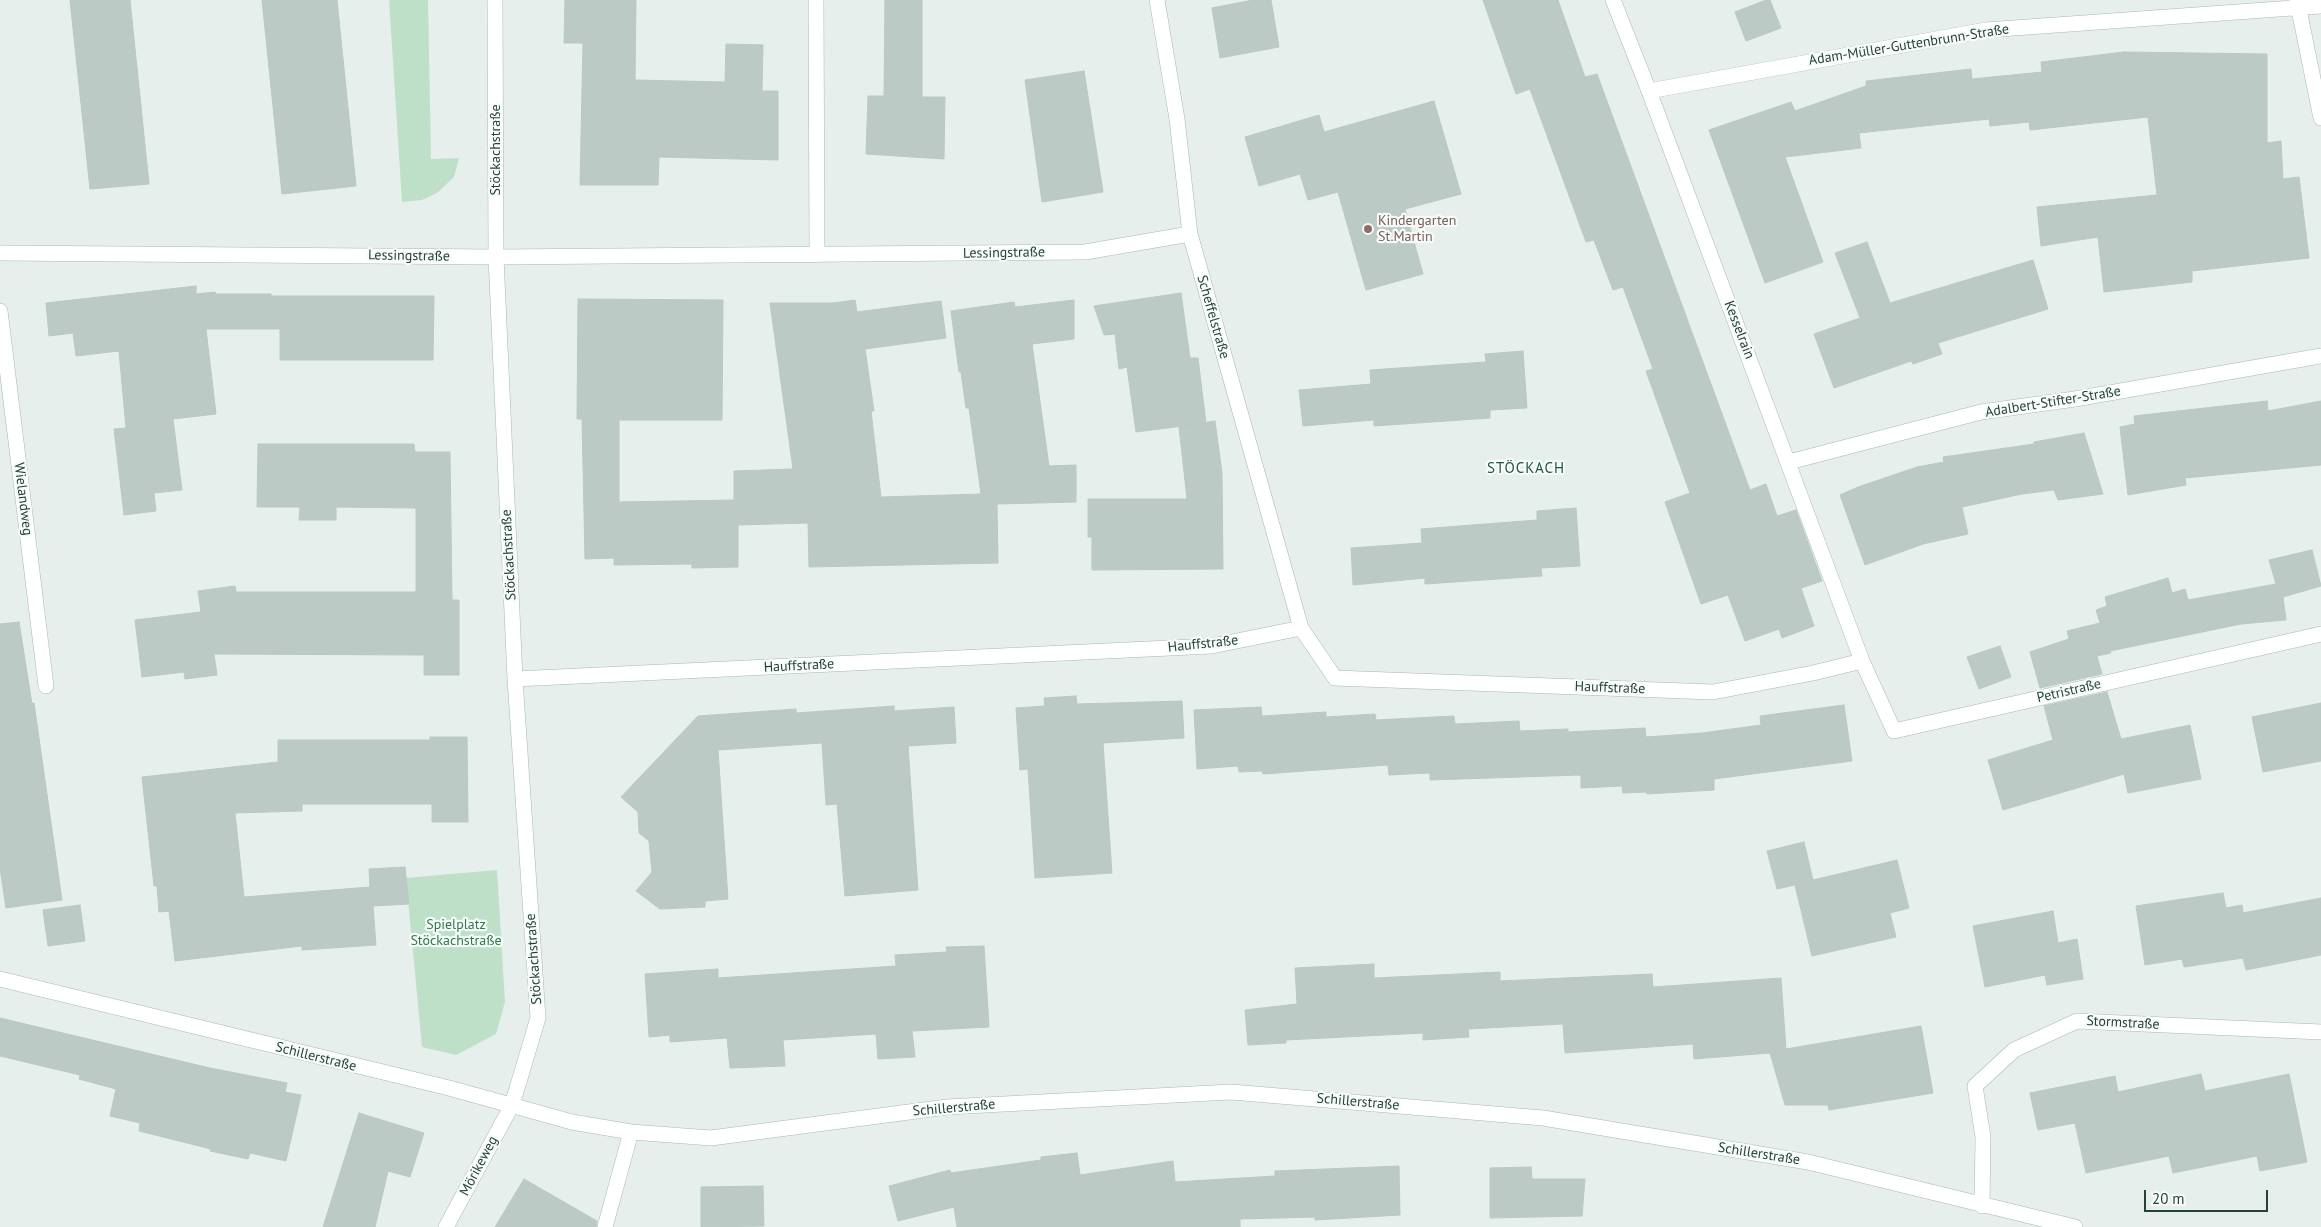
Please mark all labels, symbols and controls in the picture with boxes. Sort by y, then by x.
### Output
street label: Adam-Müller-Guttenbrunn-Straße [1808,21,2010,69]
street label: Stöckachstraße [488,104,504,196]
place label: Kindergarten St.Martin [1378,213,1456,246]
marker: Kindergarten St.Martin [1362,223,1374,235]
street label: Lessingstraße [963,244,1045,262]
street label: Lessingstraße [368,247,450,265]
street label: Scheffelstraße [1193,273,1233,361]
street label: Kesselrain [1720,298,1758,362]
street label: Adalbert-Stifter-Straße [1984,383,2122,421]
district label: STÖCKACH [1486,460,1566,478]
street label: Wielandweg [10,462,36,536]
street label: Stöckachstraße [498,509,520,601]
street label: Hauffstraße [1167,632,1239,656]
street label: Hauffstraße [763,656,835,676]
street label: Petristraße [2035,675,2103,707]
street label: Hauffstraße [1574,678,1646,698]
street label: Stöckachstraße [522,913,546,1005]
park label: Spielplatz Stöckachstraße [410,917,502,950]
street label: Stormstraße [2086,1013,2160,1033]
street label: Schillerstraße [274,1039,358,1075]
street label: Schillerstraße [1316,1090,1400,1114]
street label: Schillerstraße [912,1096,996,1120]
street label: Mörikeweg [456,1133,502,1199]
street label: Schillerstraße [1717,1139,1801,1169]
scale bar [2146,1180,2270,1212]
text: 20 m [2152,1189,2185,1208]

